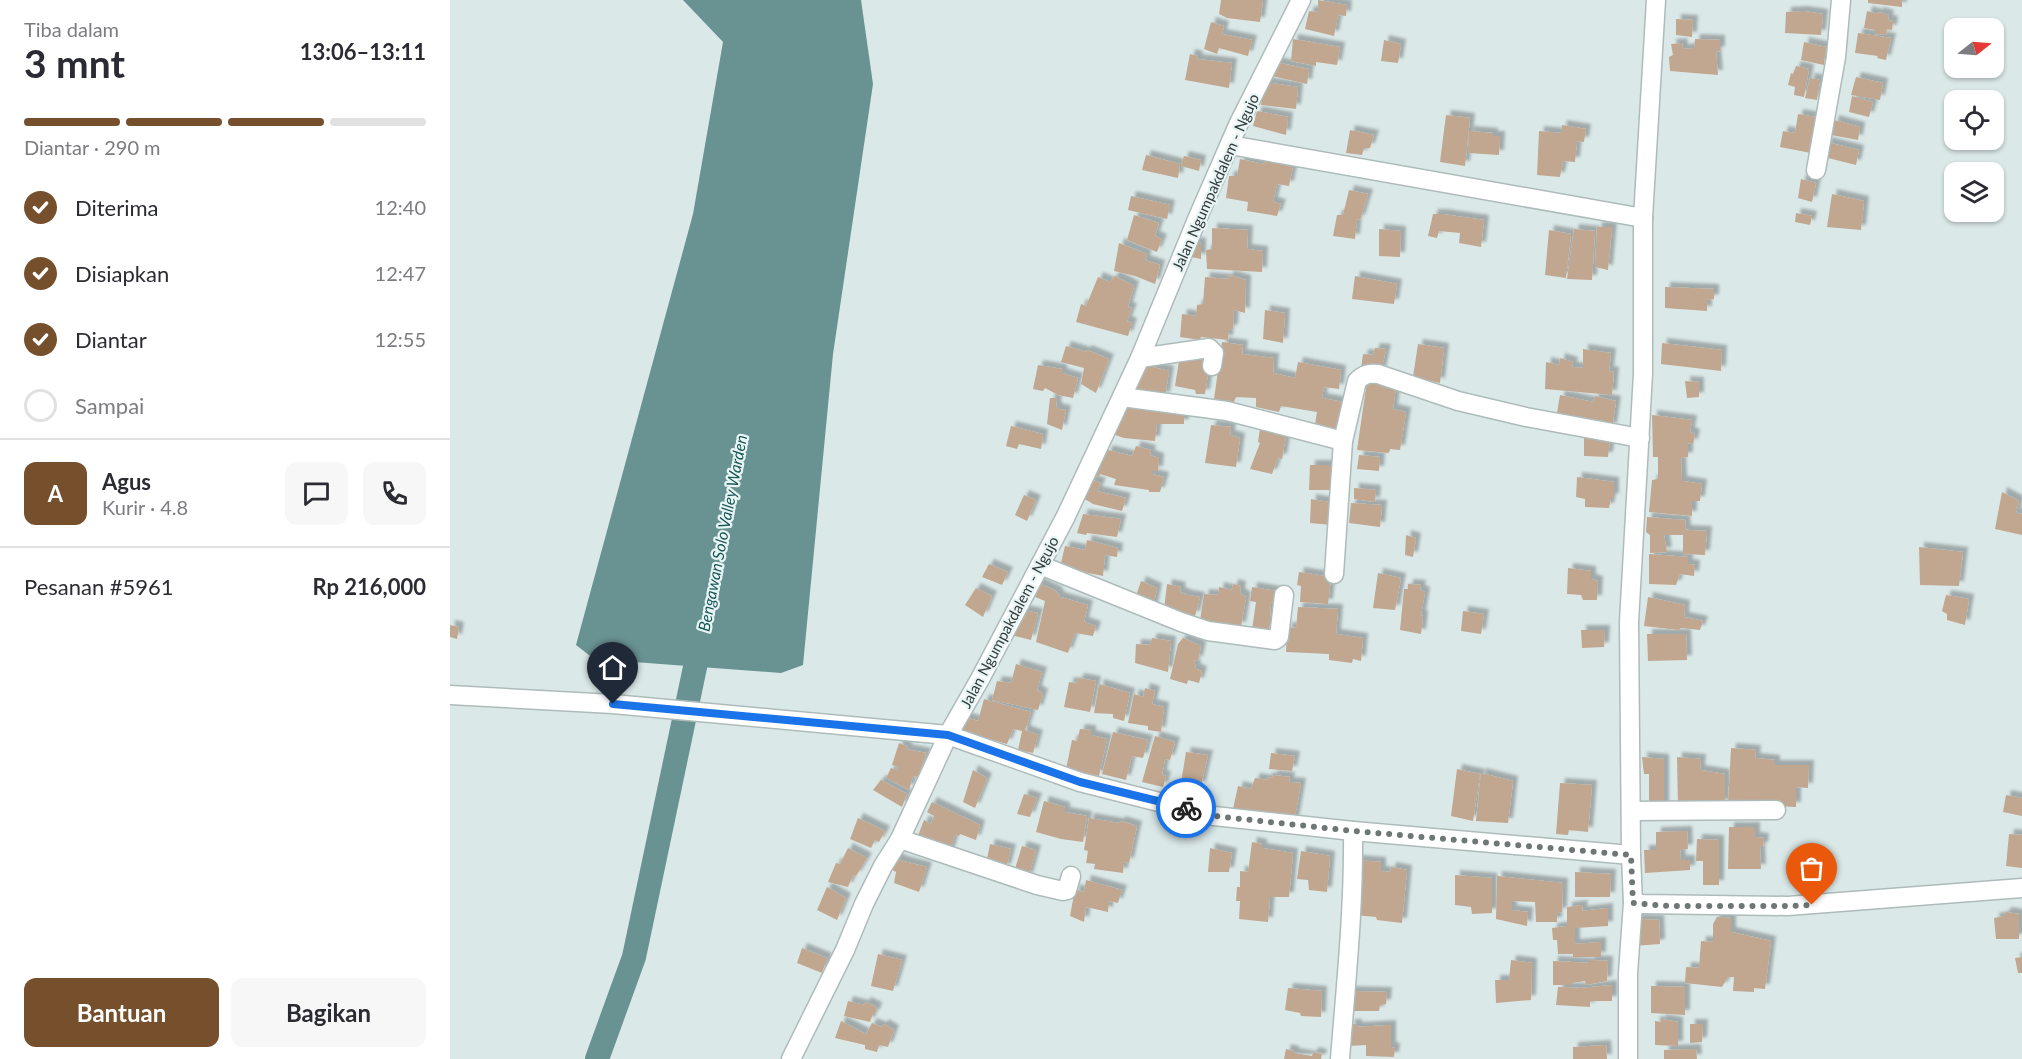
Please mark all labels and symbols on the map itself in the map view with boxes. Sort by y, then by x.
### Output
north arrow [1944,18,2004,78]
street label: Jalan Ngumpakdalem - Ngujo [1168,91,1262,273]
water label: Bengawan Solo Valley Warden [694,433,750,633]
street label: Jalan Ngumpakdalem - Ngujo [956,533,1062,711]
pin [587,642,638,704]
courier [1156,778,1216,838]
pin [1786,843,1837,905]

